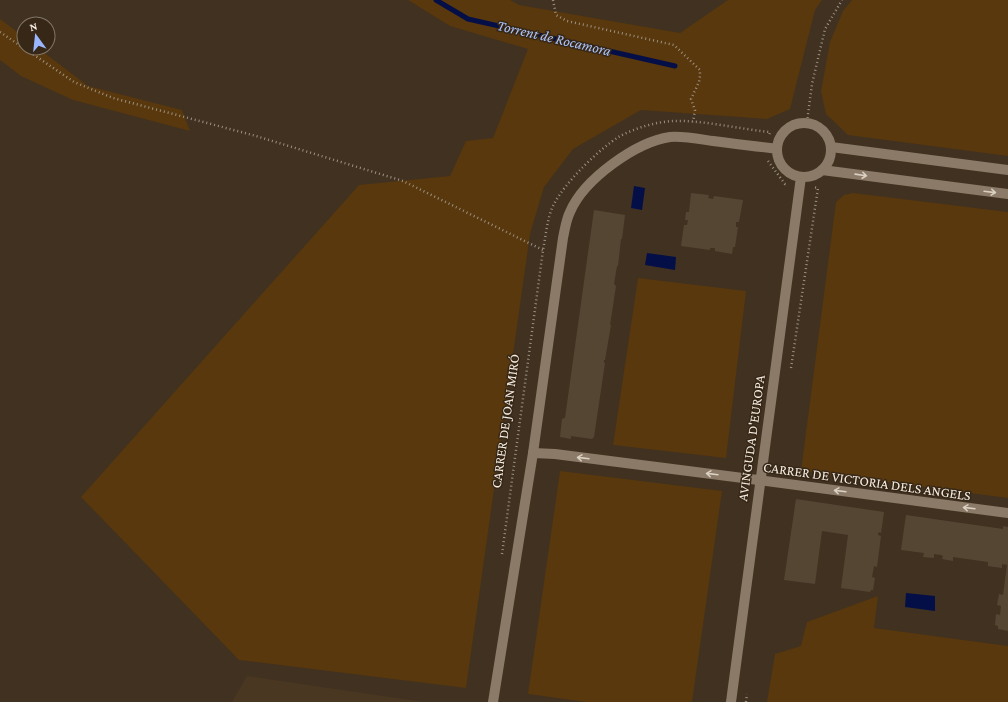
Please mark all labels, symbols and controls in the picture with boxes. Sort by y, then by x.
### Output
north arrow [16,16,56,56]
water label: Torrent de Rocamora [495,17,613,59]
text: N [28,19,39,33]
one-way arrow [854,171,867,179]
one-way arrow [983,188,996,196]
street label: CARRER DE JOAN MIRÓ [488,353,522,489]
street label: AVINGUDA D'EUROPA [734,374,768,502]
one-way arrow [577,454,590,462]
street label: CARRER DE VICTORIA DELS ANGELS [762,459,972,504]
one-way arrow [706,470,719,478]
one-way arrow [834,487,847,495]
one-way arrow [963,504,976,512]

